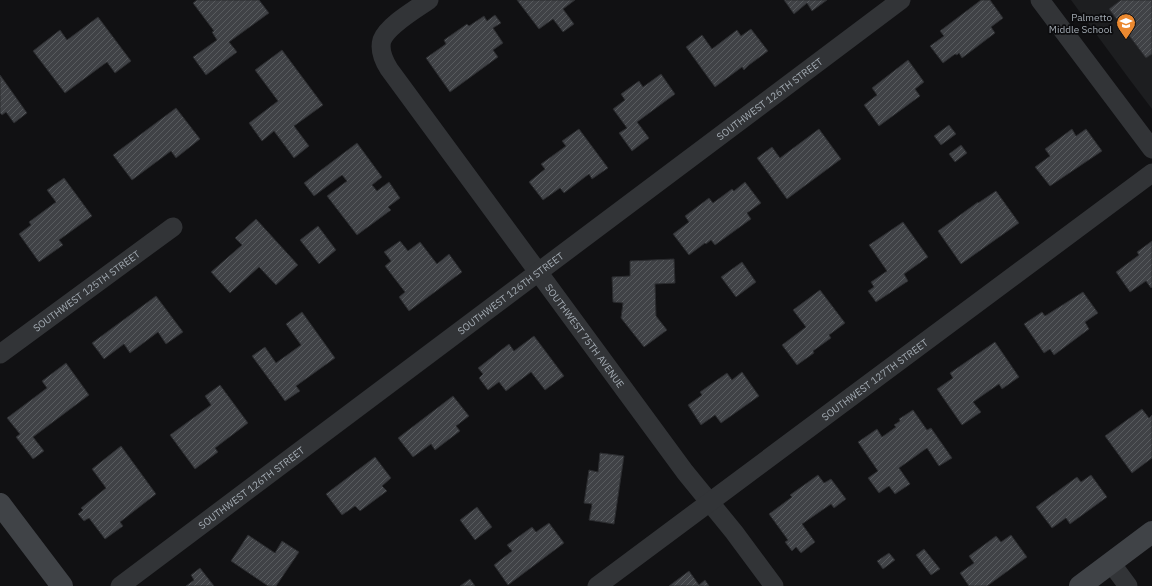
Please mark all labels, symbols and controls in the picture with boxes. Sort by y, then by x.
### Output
place label: Palmetto Middle School [1049,11,1112,36]
school or university icon: Palmetto Middle School [1115,12,1137,40]
street label: SOUTHWEST 126TH STREET [714,54,825,143]
street label: SOUTHWEST 125TH STREET [30,247,143,334]
street label: SOUTHWEST 126TH STREET [455,249,566,337]
street label: SOUTHWEST 75TH AVENUE [542,281,627,390]
street label: SOUTHWEST 127TH STREET [819,335,931,423]
street label: SOUTHWEST 126TH STREET [195,443,307,532]

